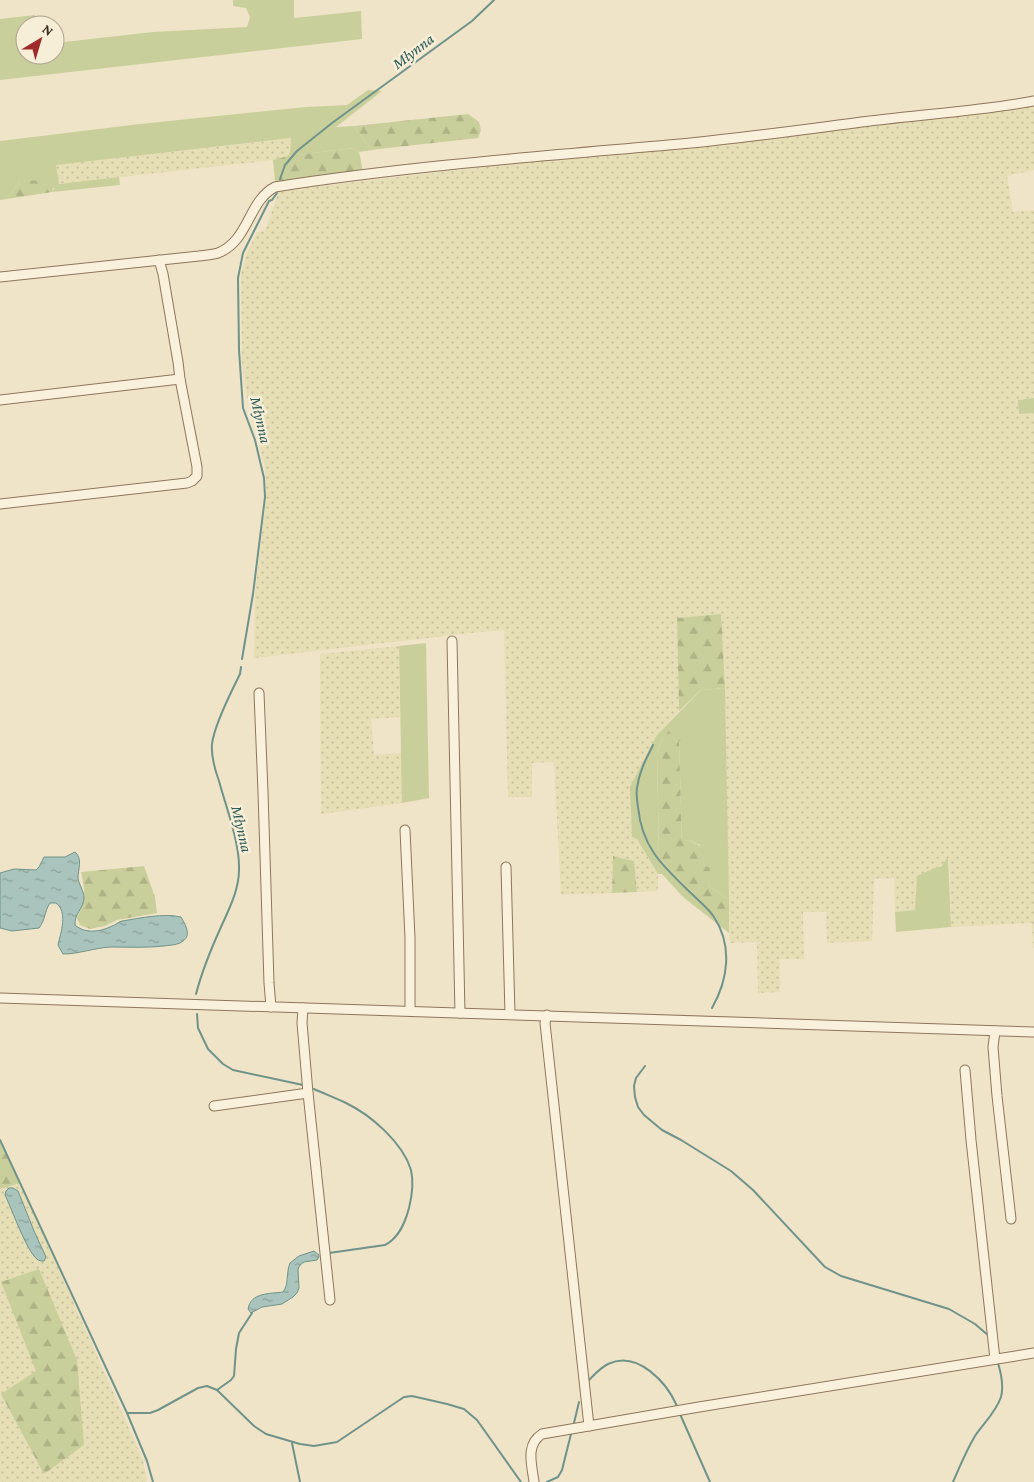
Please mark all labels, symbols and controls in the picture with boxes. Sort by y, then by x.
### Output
north arrow [15,15,65,65]
text: N [39,21,57,39]
water label: Młynna [388,30,438,73]
water label: Młynna [246,394,275,446]
water label: Młynna [227,803,256,855]

